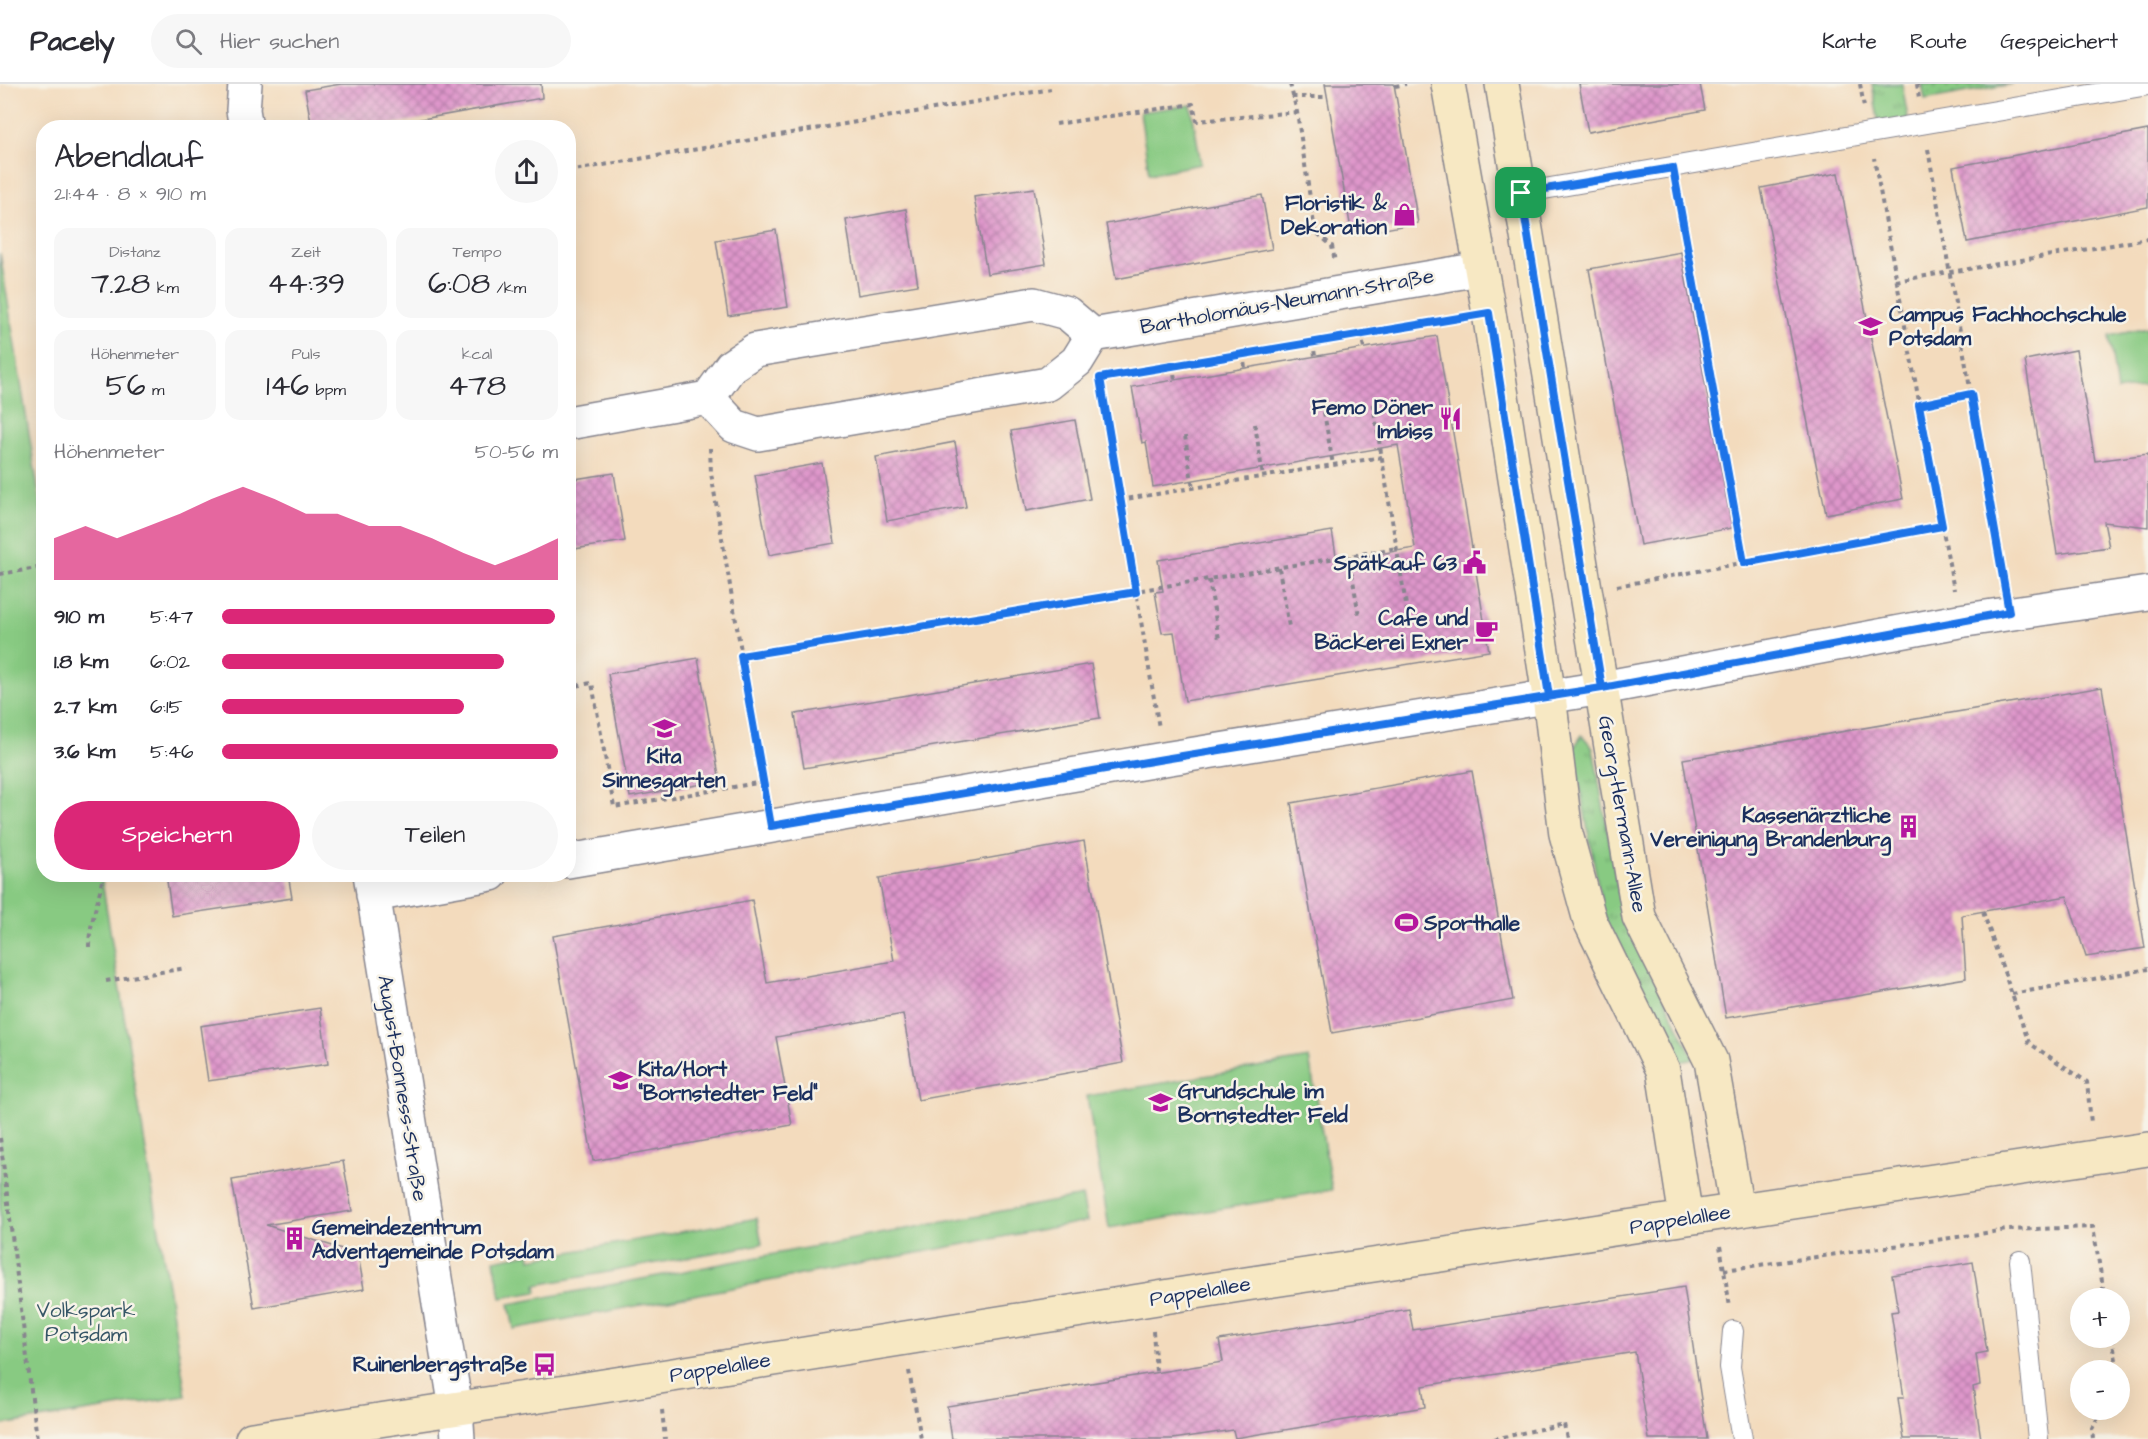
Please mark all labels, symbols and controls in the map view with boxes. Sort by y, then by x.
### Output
search box [151,14,571,68]
text: Pacely [30,22,115,61]
icon: search [172,25,205,58]
text: Hier suchen [220,26,339,57]
text: Karte [1822,27,1877,56]
text: Route [1910,27,1967,56]
text: Gespeichert [2000,27,2118,56]
text: Abendlauf [54,134,203,180]
button: share [495,140,558,203]
pin [1495,167,1546,218]
icon: arrive [1504,176,1537,209]
text: 21:44 · 8 × 910 m [54,180,206,208]
place label: Floristik & Dekoration [1281,189,1388,242]
shop icon: Floristik & Dekoration [1392,202,1418,228]
text: Distanz [109,241,161,263]
text: Zeit [291,241,321,263]
text: Tempo [453,241,501,263]
street label: Bartholomäus-Neumann-Straße [1138,261,1436,342]
text: 7.28 [91,263,150,305]
text: 44:39 [267,263,345,305]
text: 6:08 [428,263,490,305]
text: km [150,277,179,299]
text: /km [490,277,526,299]
place label: Campus Fachhochschule Potsdam [1889,300,2127,353]
school or university icon: Campus Fachhochschule Potsdam [1858,313,1884,339]
text: Höhenmeter [91,343,179,365]
text: Puls [292,343,320,365]
text: kcal [462,343,492,365]
text: 56 [106,365,146,407]
text: 146 [266,365,309,407]
text: 478 [448,365,506,407]
text: m [146,379,164,401]
text: bpm [309,379,346,401]
place label: Femo Döner Imbiss [1312,393,1433,446]
restaurant icon: Femo Döner Imbiss [1438,406,1464,432]
text: Höhenmeter [54,438,164,466]
text: 50–56 m [475,438,558,466]
place label: Spätkauf 63 [1333,549,1457,579]
public building icon: Spätkauf 63 [1462,550,1488,576]
text: 910 m [54,603,104,631]
text: 5:47 [150,603,193,631]
place label: Cafe und Bäckerei Exner [1315,604,1468,657]
cafe icon: Cafe und Bäckerei Exner [1473,617,1499,643]
text: 1.8 km [54,648,108,676]
text: 6:02 [150,648,190,676]
text: 2.7 km [54,693,116,721]
text: 6:15 [150,693,183,721]
street label: Georg-Hermann-Allee [1589,713,1654,915]
school or university icon: Kita Sinnesgarten [651,715,677,741]
text: 3.6 km [54,738,115,766]
text: 5:46 [150,738,194,766]
place label: Kita Sinnesgarten [601,742,726,797]
button: Speichern [54,801,300,870]
button: Teilen [312,801,558,870]
place label: Kassenärztliche Vereinigung Brandenburg [1649,801,1892,856]
building icon: Kassenärztliche Vereinigung Brandenburg [1896,814,1922,840]
place label: Sporthalle [1423,909,1521,939]
sports icon: Sporthalle [1393,910,1419,936]
street label: August-Bonness-Straße [368,973,435,1203]
place label: Kita/Hort "Bornstedter Feld" [638,1055,818,1108]
school or university icon: Kita/Hort "Bornstedter Feld" [607,1068,633,1094]
place label: Grundschule im Bornstedter Feld [1178,1077,1348,1130]
school or university icon: Grundschule im Bornstedter Feld [1147,1090,1173,1116]
street label: Pappelallee [1627,1197,1733,1243]
place label: Gemeindezentrum Adventgemeinde Potsdam [312,1213,554,1268]
building icon: Gemeindezentrum Adventgemeinde Potsdam [281,1226,307,1252]
street label: Pappelallee [1147,1269,1253,1315]
map controls [2070,1288,2130,1420]
button: + [2070,1288,2130,1348]
park label: Volkspark Potsdam [37,1296,135,1349]
street label: Pappelallee [667,1345,773,1391]
place label: Ruinenbergstraße [353,1350,528,1381]
bus stop icon: Ruinenbergstraße [532,1351,558,1377]
button: − [2070,1360,2130,1420]

